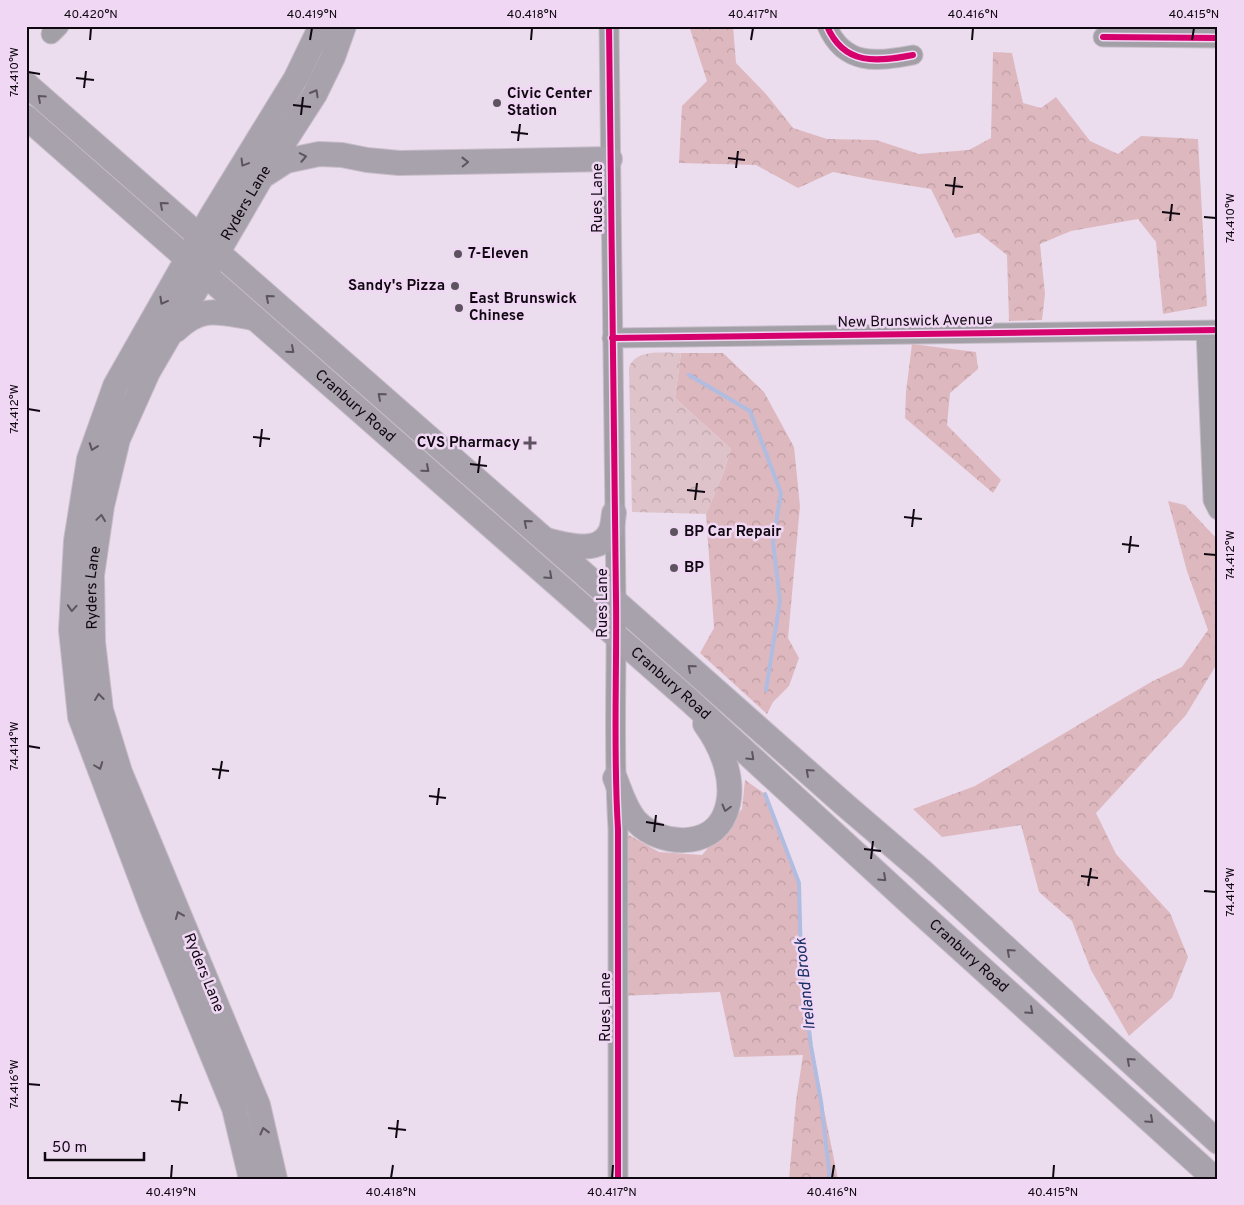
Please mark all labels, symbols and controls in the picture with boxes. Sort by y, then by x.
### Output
text: 40.420°N [64,7,118,23]
text: 40.419°N [287,7,337,23]
text: 40.418°N [507,7,557,23]
text: 40.417°N [728,7,778,23]
text: 40.416°N [948,7,998,23]
text: 40.415°N [1169,7,1219,23]
text: 74.410°W [7,47,23,97]
place label: Civic Center Station [507,85,593,121]
one-way arrow [308,89,318,98]
one-way arrow [38,95,47,103]
marker: Civic Center Station [491,97,503,109]
one-way arrow [299,152,308,163]
one-way arrow [462,157,469,167]
one-way arrow [240,158,250,167]
street label: Ryders Lane [217,162,276,244]
street label: Rues Lane [589,163,608,233]
text: 74.410°W [1223,193,1239,243]
one-way arrow [159,202,168,211]
place label: 7-Eleven [468,245,529,264]
marker: 7-Eleven [452,248,464,260]
place label: Sandy's Pizza [348,277,445,296]
marker: Sandy's Pizza [449,280,461,292]
place label: East Brunswick Chinese [469,290,577,326]
one-way arrow [266,295,275,304]
one-way arrow [159,296,169,305]
marker: East Brunswick Chinese [453,302,465,314]
street label: New Brunswick Avenue [837,311,993,333]
one-way arrow [285,345,294,354]
street label: Cranbury Road [311,366,399,447]
text: 74.412°W [7,384,23,434]
one-way arrow [377,393,386,402]
place label: CVS Pharmacy [417,434,520,453]
marker: CVS Pharmacy [524,437,536,449]
one-way arrow [89,442,99,451]
one-way arrow [421,463,430,472]
one-way arrow [95,514,105,523]
one-way arrow [523,520,532,529]
place label: BP Car Repair [684,523,782,542]
marker: BP Car Repair [668,526,680,538]
text: 74.412°W [1223,530,1239,580]
street label: Ryders Lane [82,545,106,630]
place label: BP [684,559,704,578]
marker: BP [668,562,680,574]
street label: Rues Lane [594,568,613,638]
one-way arrow [543,570,552,579]
one-way arrow [67,604,78,612]
street label: Cranbury Road [626,643,714,724]
one-way arrow [688,665,697,674]
one-way arrow [94,693,105,701]
text: 74.414°W [7,721,23,771]
one-way arrow [745,751,754,760]
one-way arrow [94,762,104,770]
one-way arrow [805,769,814,778]
one-way arrow [722,804,732,812]
text: 74.414°W [1223,867,1239,917]
one-way arrow [878,873,887,882]
one-way arrow [175,911,186,920]
street label: Cranbury Road [925,915,1012,997]
street label: Ryders Lane [179,931,227,1015]
water label: Ireland Brook [791,936,821,1031]
one-way arrow [1007,949,1016,958]
street label: Rues Lane [597,972,616,1042]
one-way arrow [1024,1005,1033,1014]
one-way arrow [1127,1058,1136,1067]
text: 74.416°W [7,1059,23,1109]
one-way arrow [1145,1114,1154,1123]
one-way arrow [259,1127,270,1136]
scale bar [45,1130,144,1162]
text: 50 m [52,1139,87,1158]
text: 40.419°N [146,1185,196,1201]
text: 40.418°N [366,1185,416,1201]
text: 40.417°N [587,1185,637,1201]
text: 40.416°N [807,1185,857,1201]
text: 40.415°N [1028,1185,1078,1201]

